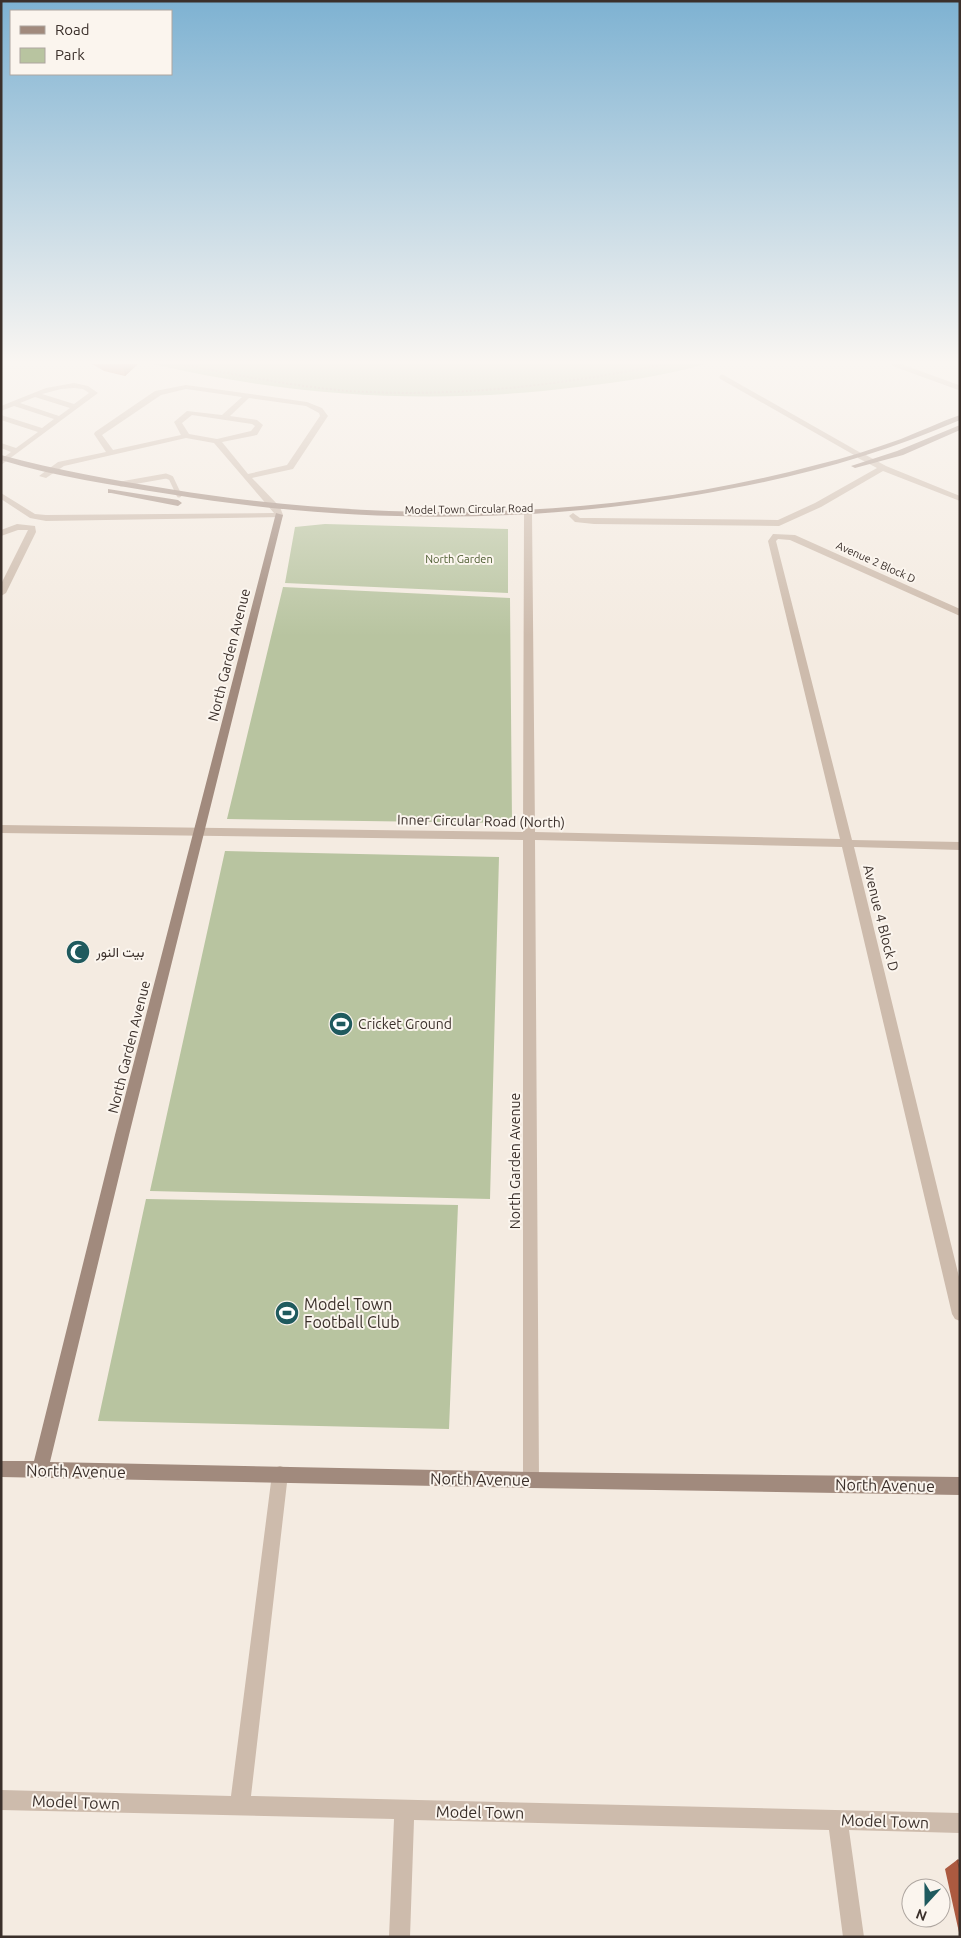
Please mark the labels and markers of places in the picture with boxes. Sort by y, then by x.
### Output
mosque icon: بیت النور [65,939,91,965]
place label: بیت النور [95,944,144,961]
sports icon: Cricket Ground [328,1011,354,1037]
place label: Cricket Ground [358,1016,452,1032]
place label: Model Town Football Club [304,1295,400,1331]
sports icon: Model Town Football Club [274,1300,300,1326]

